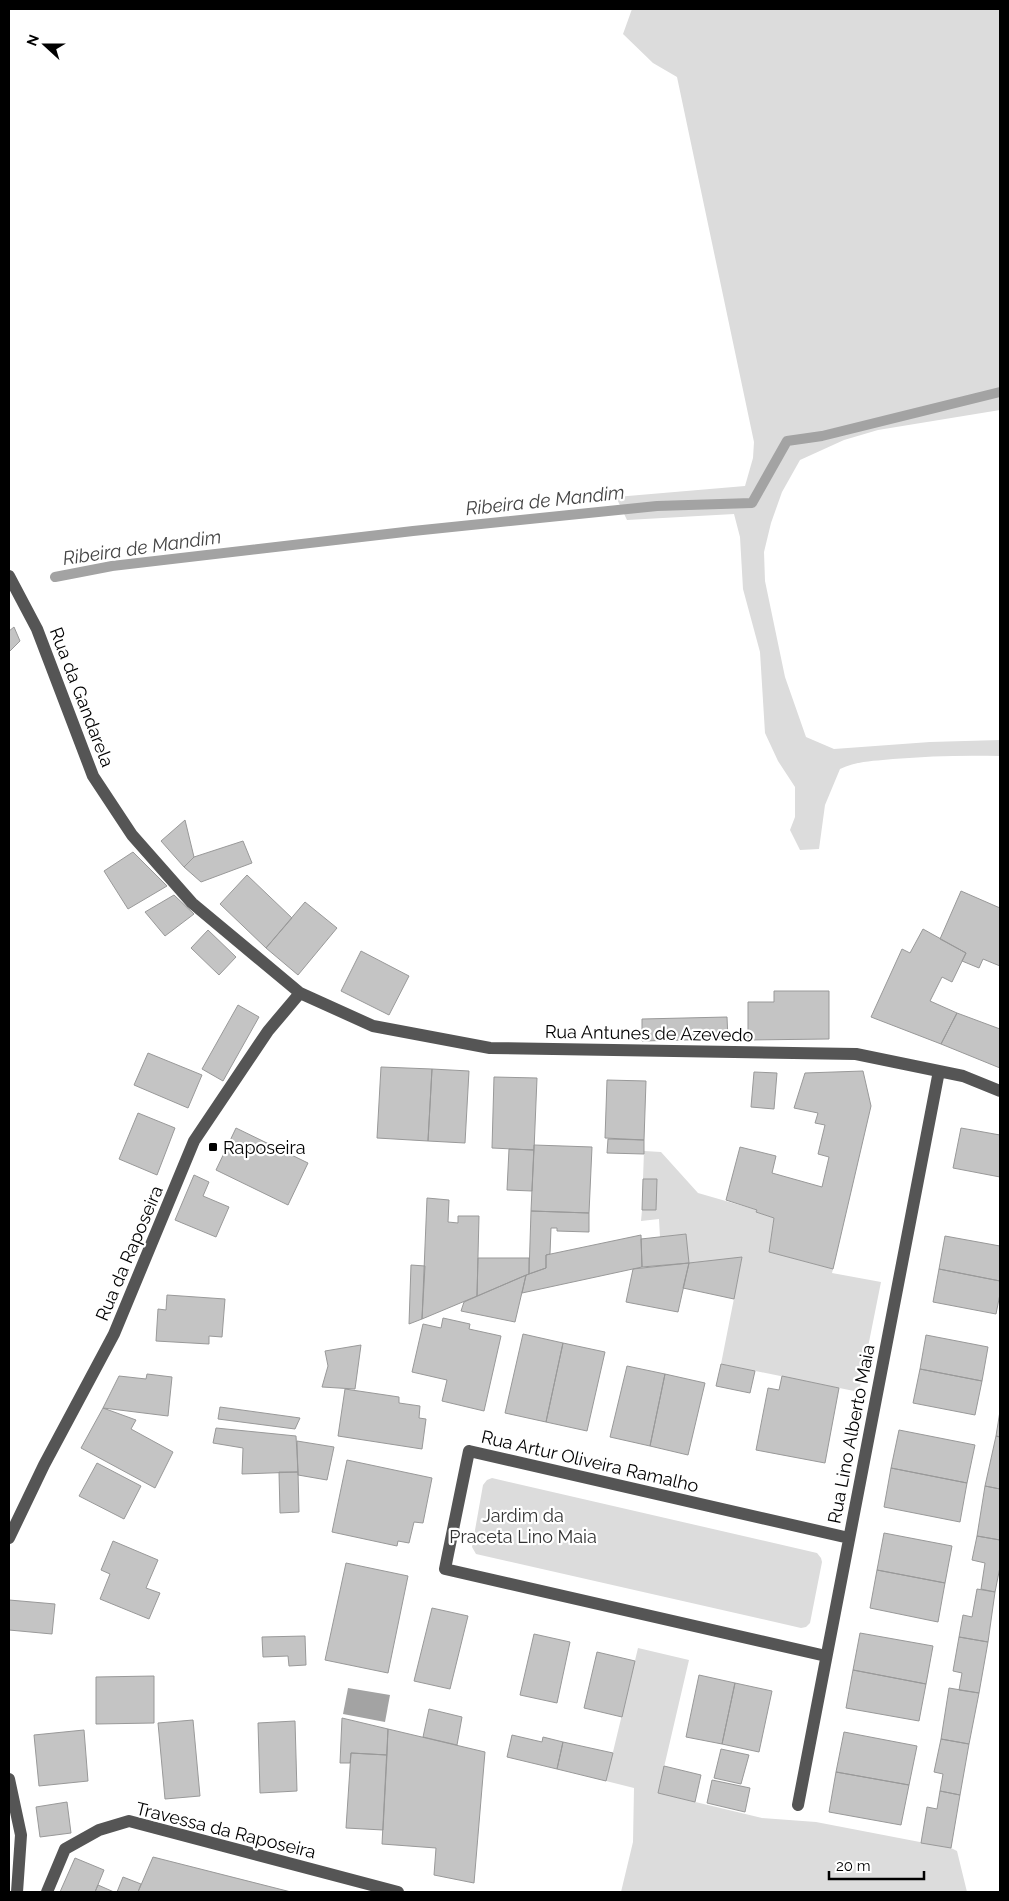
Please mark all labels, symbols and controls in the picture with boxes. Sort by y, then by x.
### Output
north arrow [20,20,70,70]
text: N [23,32,42,48]
water label: Ribeira de Mandim [464,481,626,519]
water label: Ribeira de Mandim [61,525,223,569]
street label: Rua da Gandarela [46,624,118,770]
street label: Rua Antunes de Azevedo [545,1021,754,1045]
place label: Raposeira [223,1137,306,1158]
marker: Raposeira [207,1141,219,1153]
street label: Rua da Raposeira [91,1182,167,1324]
street label: Rua Lino Alberto Maia [823,1343,879,1525]
street label: Rua Artur Oliveira Ramalho [479,1426,701,1496]
park label: Jardim da Praceta Lino Maia [449,1505,597,1547]
street label: Travessa da Raposeira [134,1797,318,1863]
scale bar [829,1848,924,1880]
text: 20 m [836,1857,871,1875]

